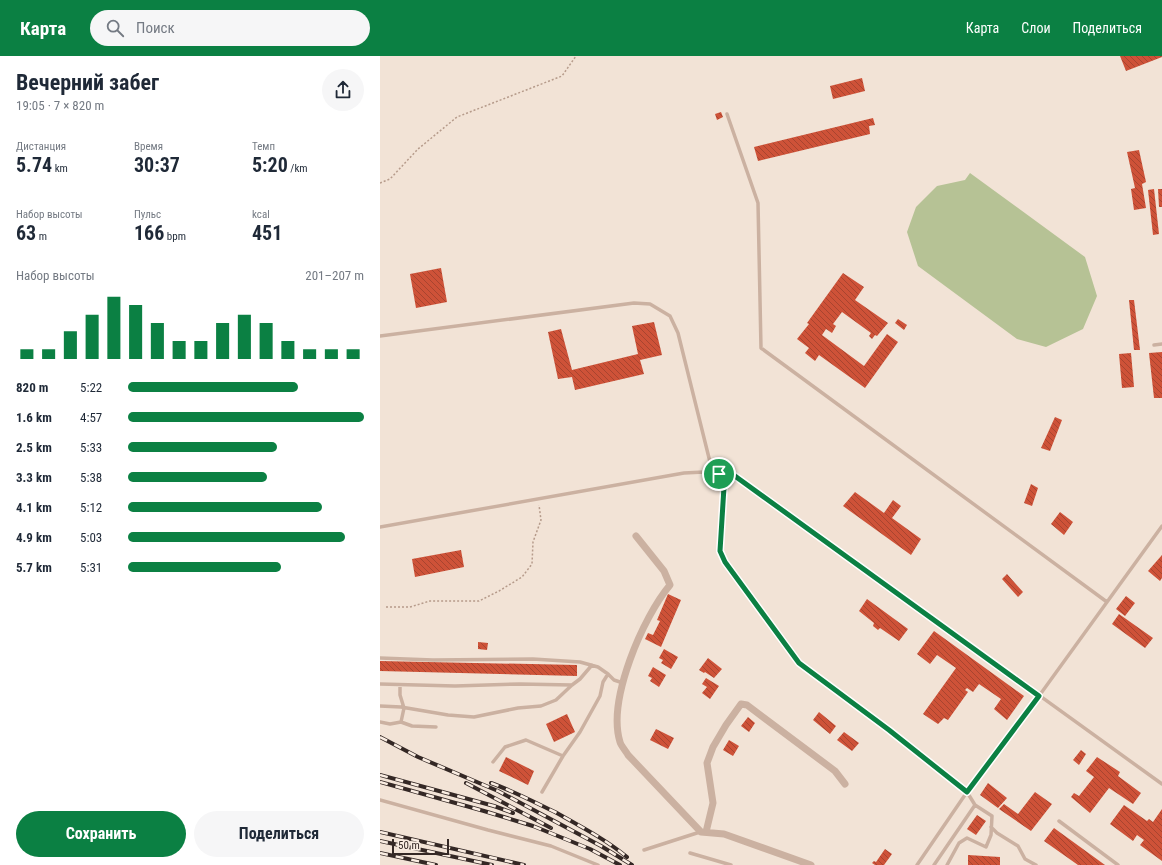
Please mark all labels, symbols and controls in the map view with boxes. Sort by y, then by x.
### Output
search box [90,10,370,46]
text: Карта [20,17,66,40]
icon: search [104,17,126,39]
text: Поиск [136,19,175,37]
text: Карта [966,20,999,36]
text: Слои [1021,20,1051,36]
text: Поделиться [1073,20,1142,36]
button: share [322,69,364,111]
text: Вечерний забег [16,70,159,95]
text: 19:05 · 7 × 820 m [16,98,104,113]
text: Дистанция [16,140,66,153]
text: Время [134,140,163,153]
text: Темп [252,140,275,153]
text: 5.74 [16,153,52,177]
text: 30:37 [134,153,180,177]
text: 5:20 [252,153,288,177]
text: km [52,162,68,175]
text: /km [288,162,308,175]
text: Набор высоты [16,208,83,221]
text: Пульс [134,208,161,221]
text: kcal [252,208,270,221]
text: 63 [16,221,36,245]
text: 166 [134,221,164,245]
text: 451 [252,221,282,245]
text: m [36,230,47,243]
text: bpm [164,230,186,243]
text: Набор высоты [16,268,95,283]
text: 201–207 m [305,268,364,283]
text: 820 m [16,380,48,395]
text: 5:22 [80,380,102,395]
text: 1.6 km [16,410,52,425]
text: 4:57 [80,410,102,425]
text: 2.5 km [16,440,52,455]
text: 5:33 [80,440,102,455]
pin [702,457,736,491]
icon: arrive [708,463,730,485]
text: 3.3 km [16,470,52,485]
text: 5:38 [80,470,102,485]
text: 4.1 km [16,500,52,515]
text: 5:12 [80,500,102,515]
text: 4.9 km [16,530,52,545]
text: 5:03 [80,530,102,545]
text: 5.7 km [16,560,52,575]
text: 5:31 [80,560,102,575]
button: Сохранить [16,811,186,857]
button: Поделиться [194,811,364,857]
scale bar [392,837,449,856]
text: 50 m [398,839,420,852]

